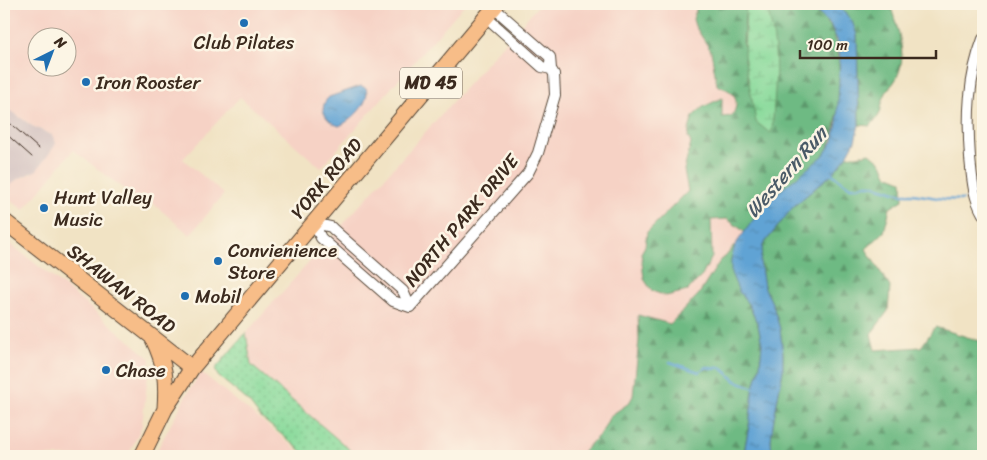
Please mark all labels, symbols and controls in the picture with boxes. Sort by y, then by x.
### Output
marker: Club Pilates [238,17,250,29]
place label: Club Pilates [194,26,295,59]
north arrow [28,28,78,78]
scale bar [800,28,936,60]
text: N [48,30,73,55]
text: 100 m [807,32,848,58]
place label: Iron Rooster [95,66,202,99]
road number: MD 45 [400,68,462,99]
marker: Iron Rooster [80,76,92,88]
water label: Western Run [737,117,838,226]
street label: YORK ROAD [282,130,371,227]
street label: NORTH PARK DRIVE [396,145,528,294]
place label: Hunt Valley Music [54,181,152,236]
marker: Hunt Valley Music [38,202,50,214]
place label: Convienience Store [228,234,337,289]
street label: SHAWAN ROAD [60,235,184,342]
marker: Convienience Store [212,255,224,267]
place label: Mobil [195,280,242,313]
marker: Mobil [179,290,191,302]
place label: Chase [116,354,166,387]
marker: Chase [100,364,112,376]

